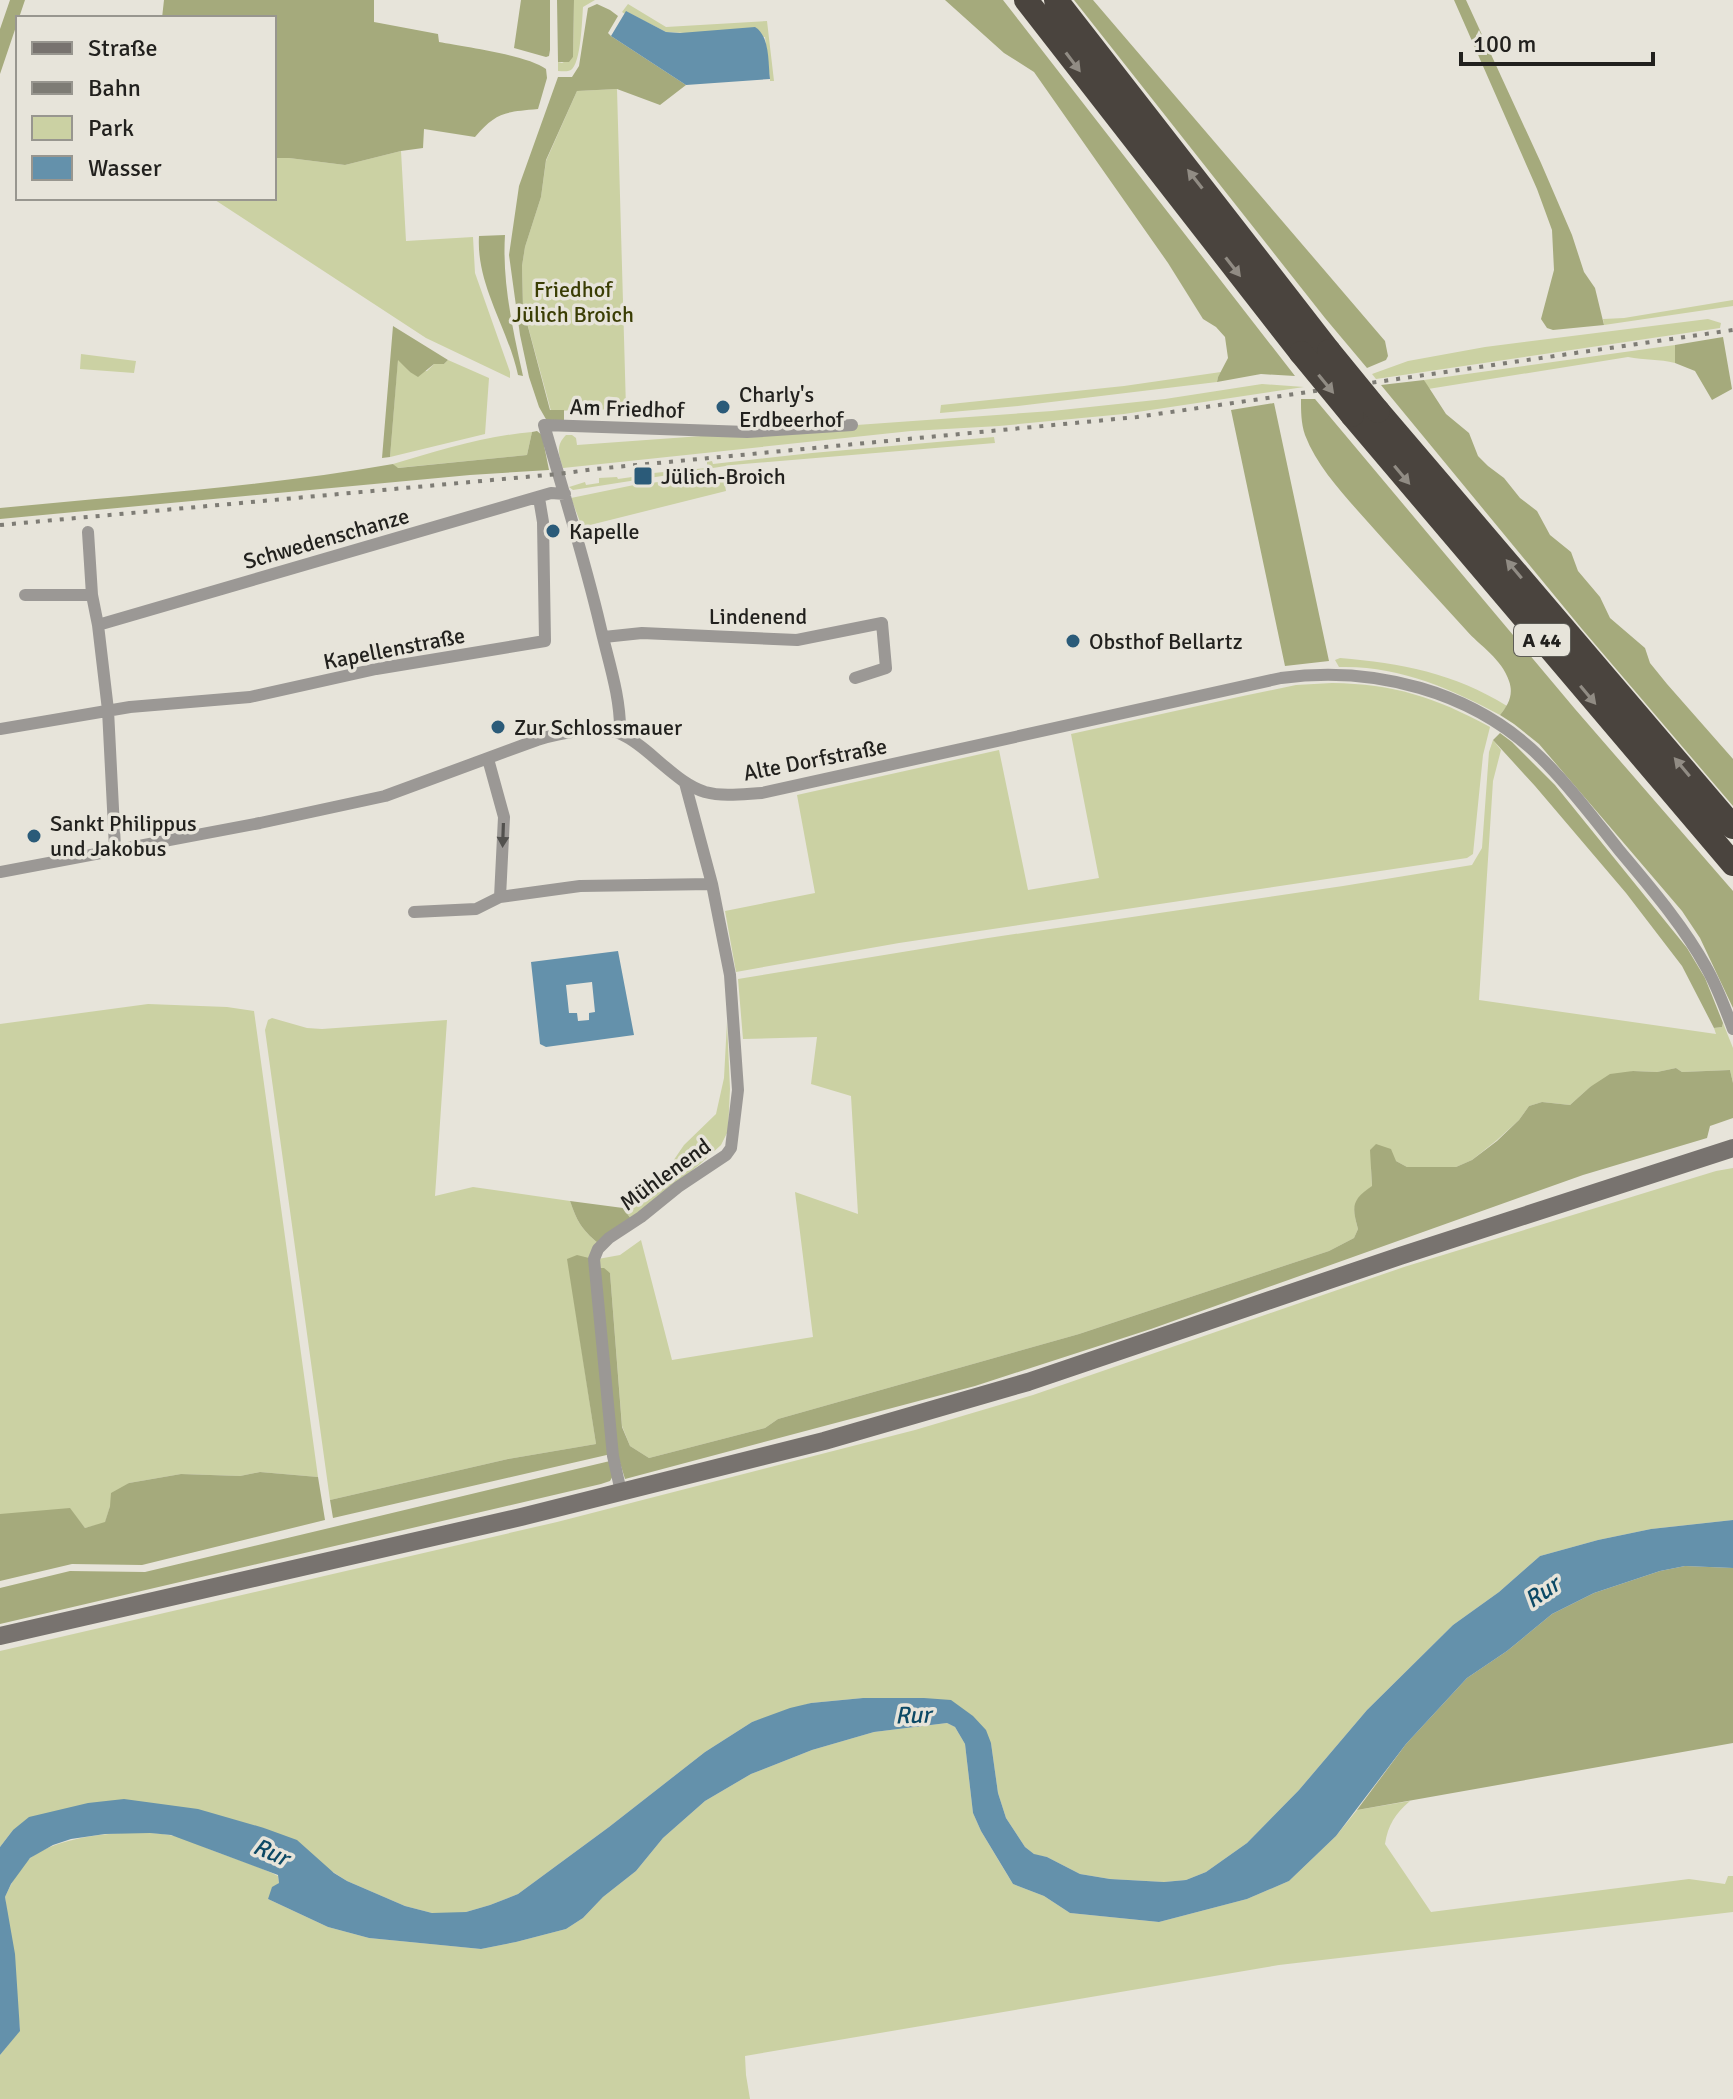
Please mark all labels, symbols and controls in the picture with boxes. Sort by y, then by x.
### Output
legend [16,16,276,200]
scale bar [1461,16,1653,66]
text: 100 m [1473,29,1536,59]
text: Straße [88,33,158,63]
one-way arrow [1065,52,1081,72]
text: Bahn [88,73,141,103]
text: Park [88,113,134,143]
text: Wasser [88,153,162,183]
one-way arrow [1187,169,1204,189]
one-way arrow [1225,257,1241,277]
park label: Friedhof Jülich Broich [512,276,634,328]
one-way arrow [1317,374,1334,394]
place label: Charly's Erdbeerhof [739,381,845,433]
street label: Am Friedhof [569,393,686,424]
marker: Charly's Erdbeerhof [714,398,732,416]
place label: Jülich-Broich [661,463,786,490]
marker: Jülich-Broich [632,465,654,487]
one-way arrow [1393,465,1410,485]
street label: Schwedenschanze [240,502,412,575]
place label: Kapelle [569,518,639,545]
marker: Kapelle [544,522,562,540]
one-way arrow [1506,560,1523,580]
street label: Lindenend [709,603,807,630]
street label: Kapellenstraße [321,622,467,675]
road number: A 44 [1514,624,1570,656]
place label: Obsthof Bellartz [1089,628,1243,655]
marker: Obsthof Bellartz [1064,632,1082,650]
one-way arrow [1579,684,1596,704]
place label: Zur Schlossmauer [514,714,682,741]
marker: Zur Schlossmauer [489,718,507,736]
street label: Alte Dorfstraße [741,732,889,787]
one-way arrow [1674,758,1692,777]
place label: Sankt Philippus und Jakobus [50,810,197,862]
one-way arrow [496,823,509,848]
marker: Sankt Philippus und Jakobus [25,827,43,845]
street label: Mühlenend [615,1132,716,1216]
water label: Rur [1519,1568,1568,1614]
water label: Rur [895,1699,935,1731]
water label: Rur [249,1831,296,1874]

